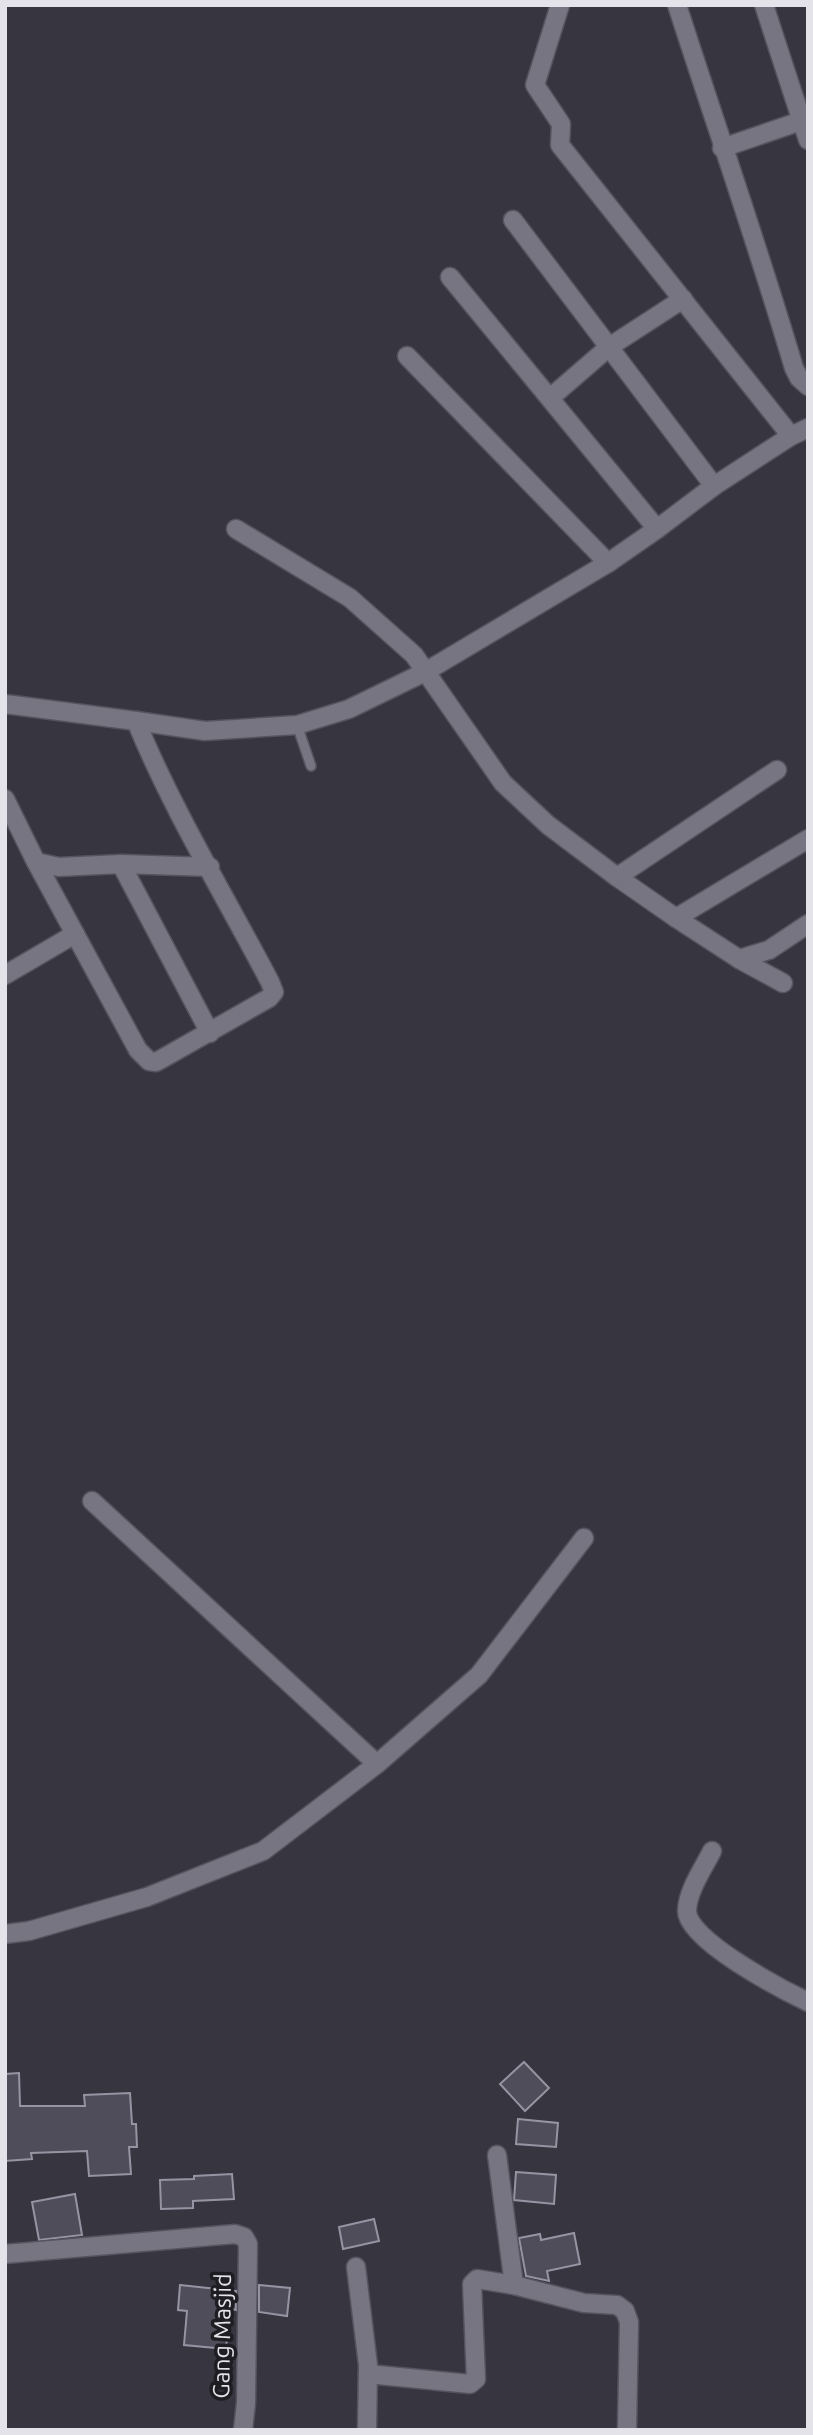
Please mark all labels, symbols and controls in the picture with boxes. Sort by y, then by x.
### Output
street label: Gang Masjid [208,2273,235,2399]

